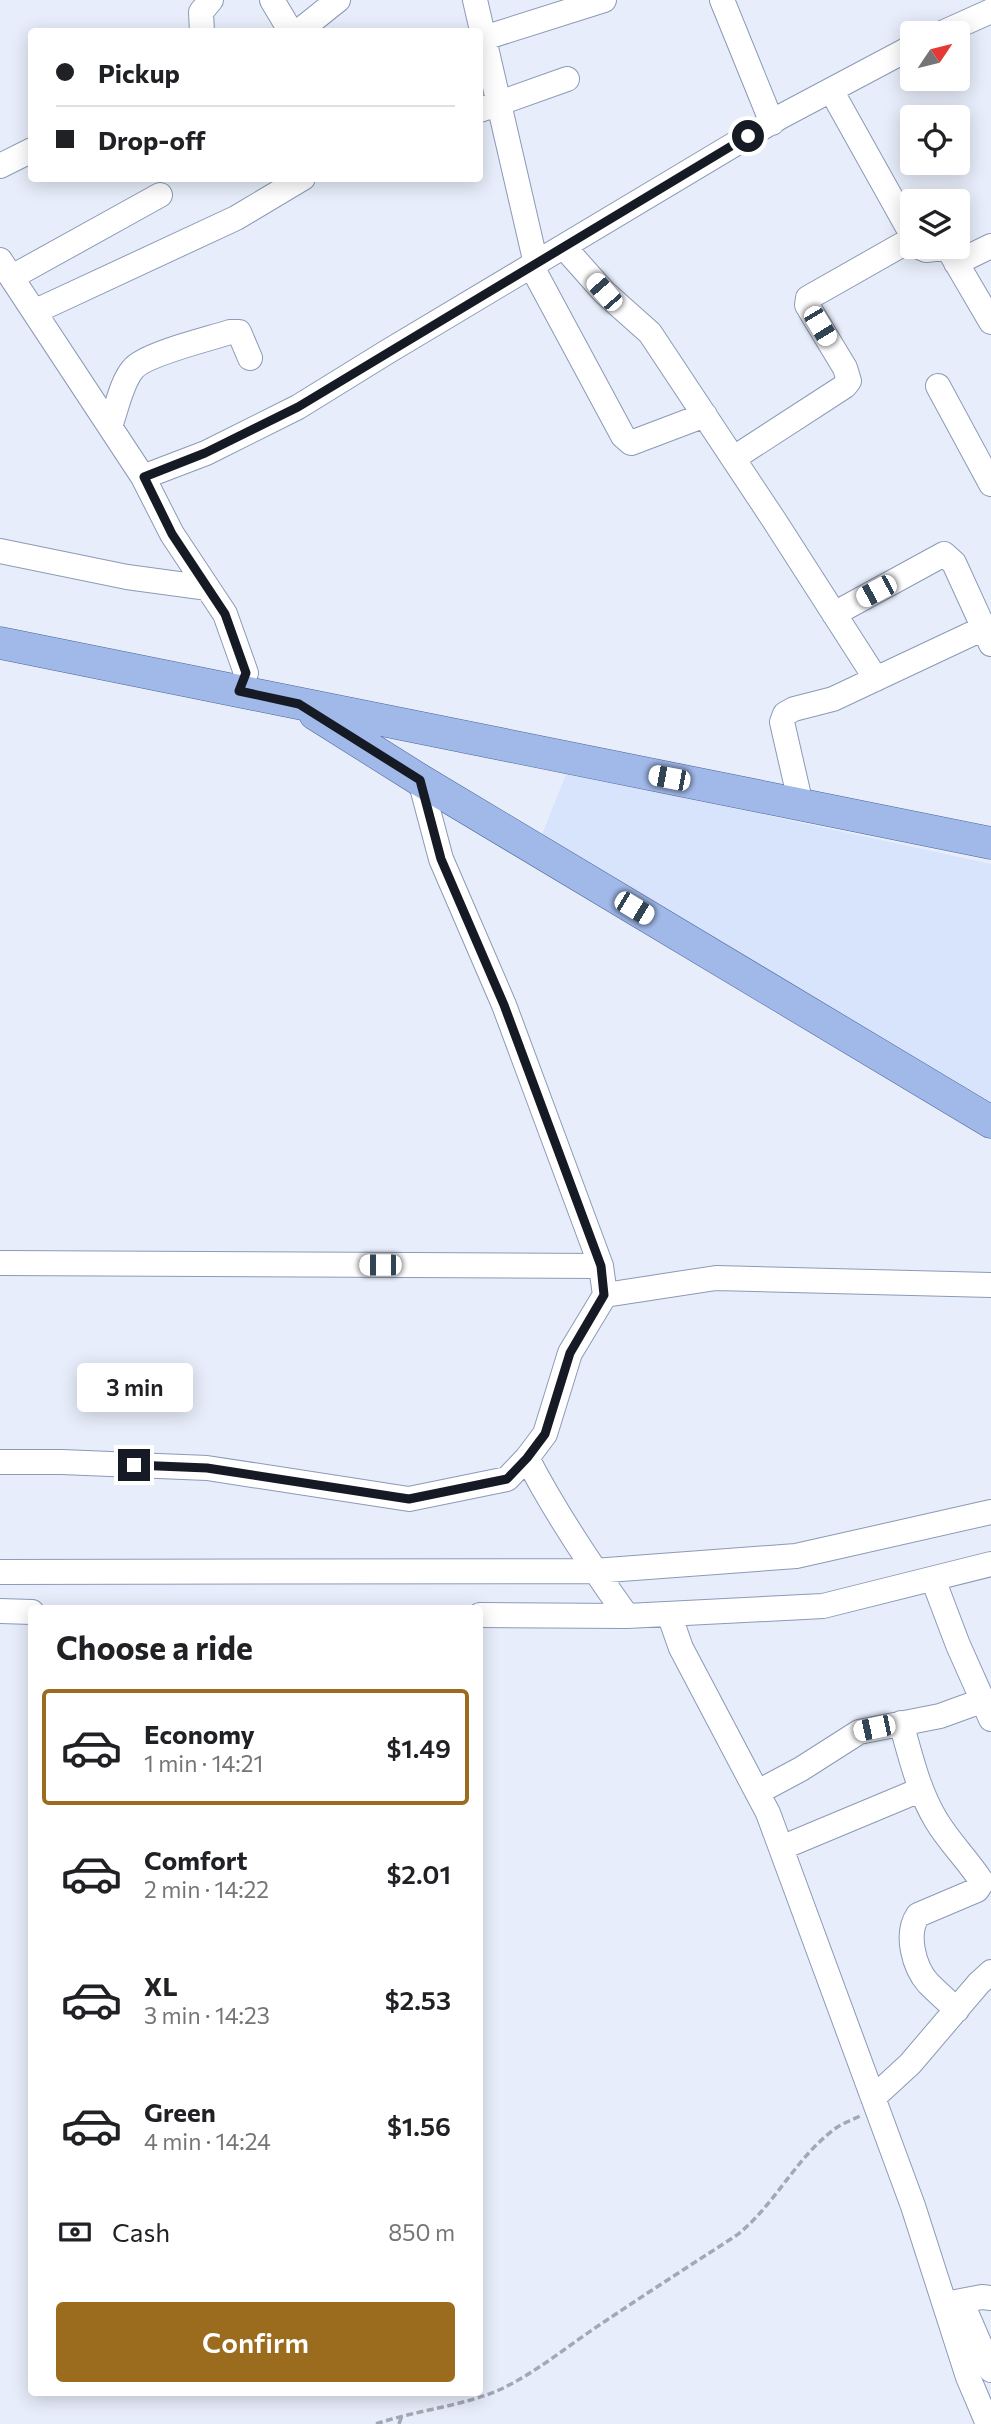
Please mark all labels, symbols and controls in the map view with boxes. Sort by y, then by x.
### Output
north arrow [900,21,970,91]
map controls [900,21,970,259]
text: Pickup [98,57,180,88]
button: locate [900,105,970,175]
route start [732,120,764,152]
text: Drop-off [98,124,205,155]
button: layers [900,189,970,259]
car [583,269,626,315]
car [801,303,840,349]
car [853,572,900,610]
car [647,764,692,792]
car [611,888,658,928]
car [360,1255,402,1276]
callout: 3 min [76,1364,192,1412]
text: 3 min [106,1373,164,1401]
route end [118,1449,150,1481]
text: Choose a ride [56,1627,253,1667]
car [852,1713,897,1743]
icon: car [60,1716,123,1779]
text: Economy [144,1718,255,1749]
text: $1.49 [386,1732,451,1763]
text: 1 min · 14:21 [144,1749,263,1777]
icon: car [60,1842,123,1905]
text: Comfort [144,1844,247,1875]
text: $2.01 [387,1858,451,1889]
text: 2 min · 14:22 [144,1875,269,1903]
icon: car [60,1968,123,2031]
text: XL [144,1970,178,2001]
text: $2.53 [385,1984,451,2015]
text: 3 min · 14:23 [144,2001,270,2029]
icon: car [60,2094,123,2157]
text: Green [144,2096,216,2127]
text: $1.56 [387,2110,451,2141]
text: 4 min · 14:24 [144,2127,271,2155]
icon: cash [56,2213,94,2251]
text: Cash [112,2216,170,2247]
text: 850 m [388,2218,455,2246]
button: Confirm [56,2302,455,2382]

